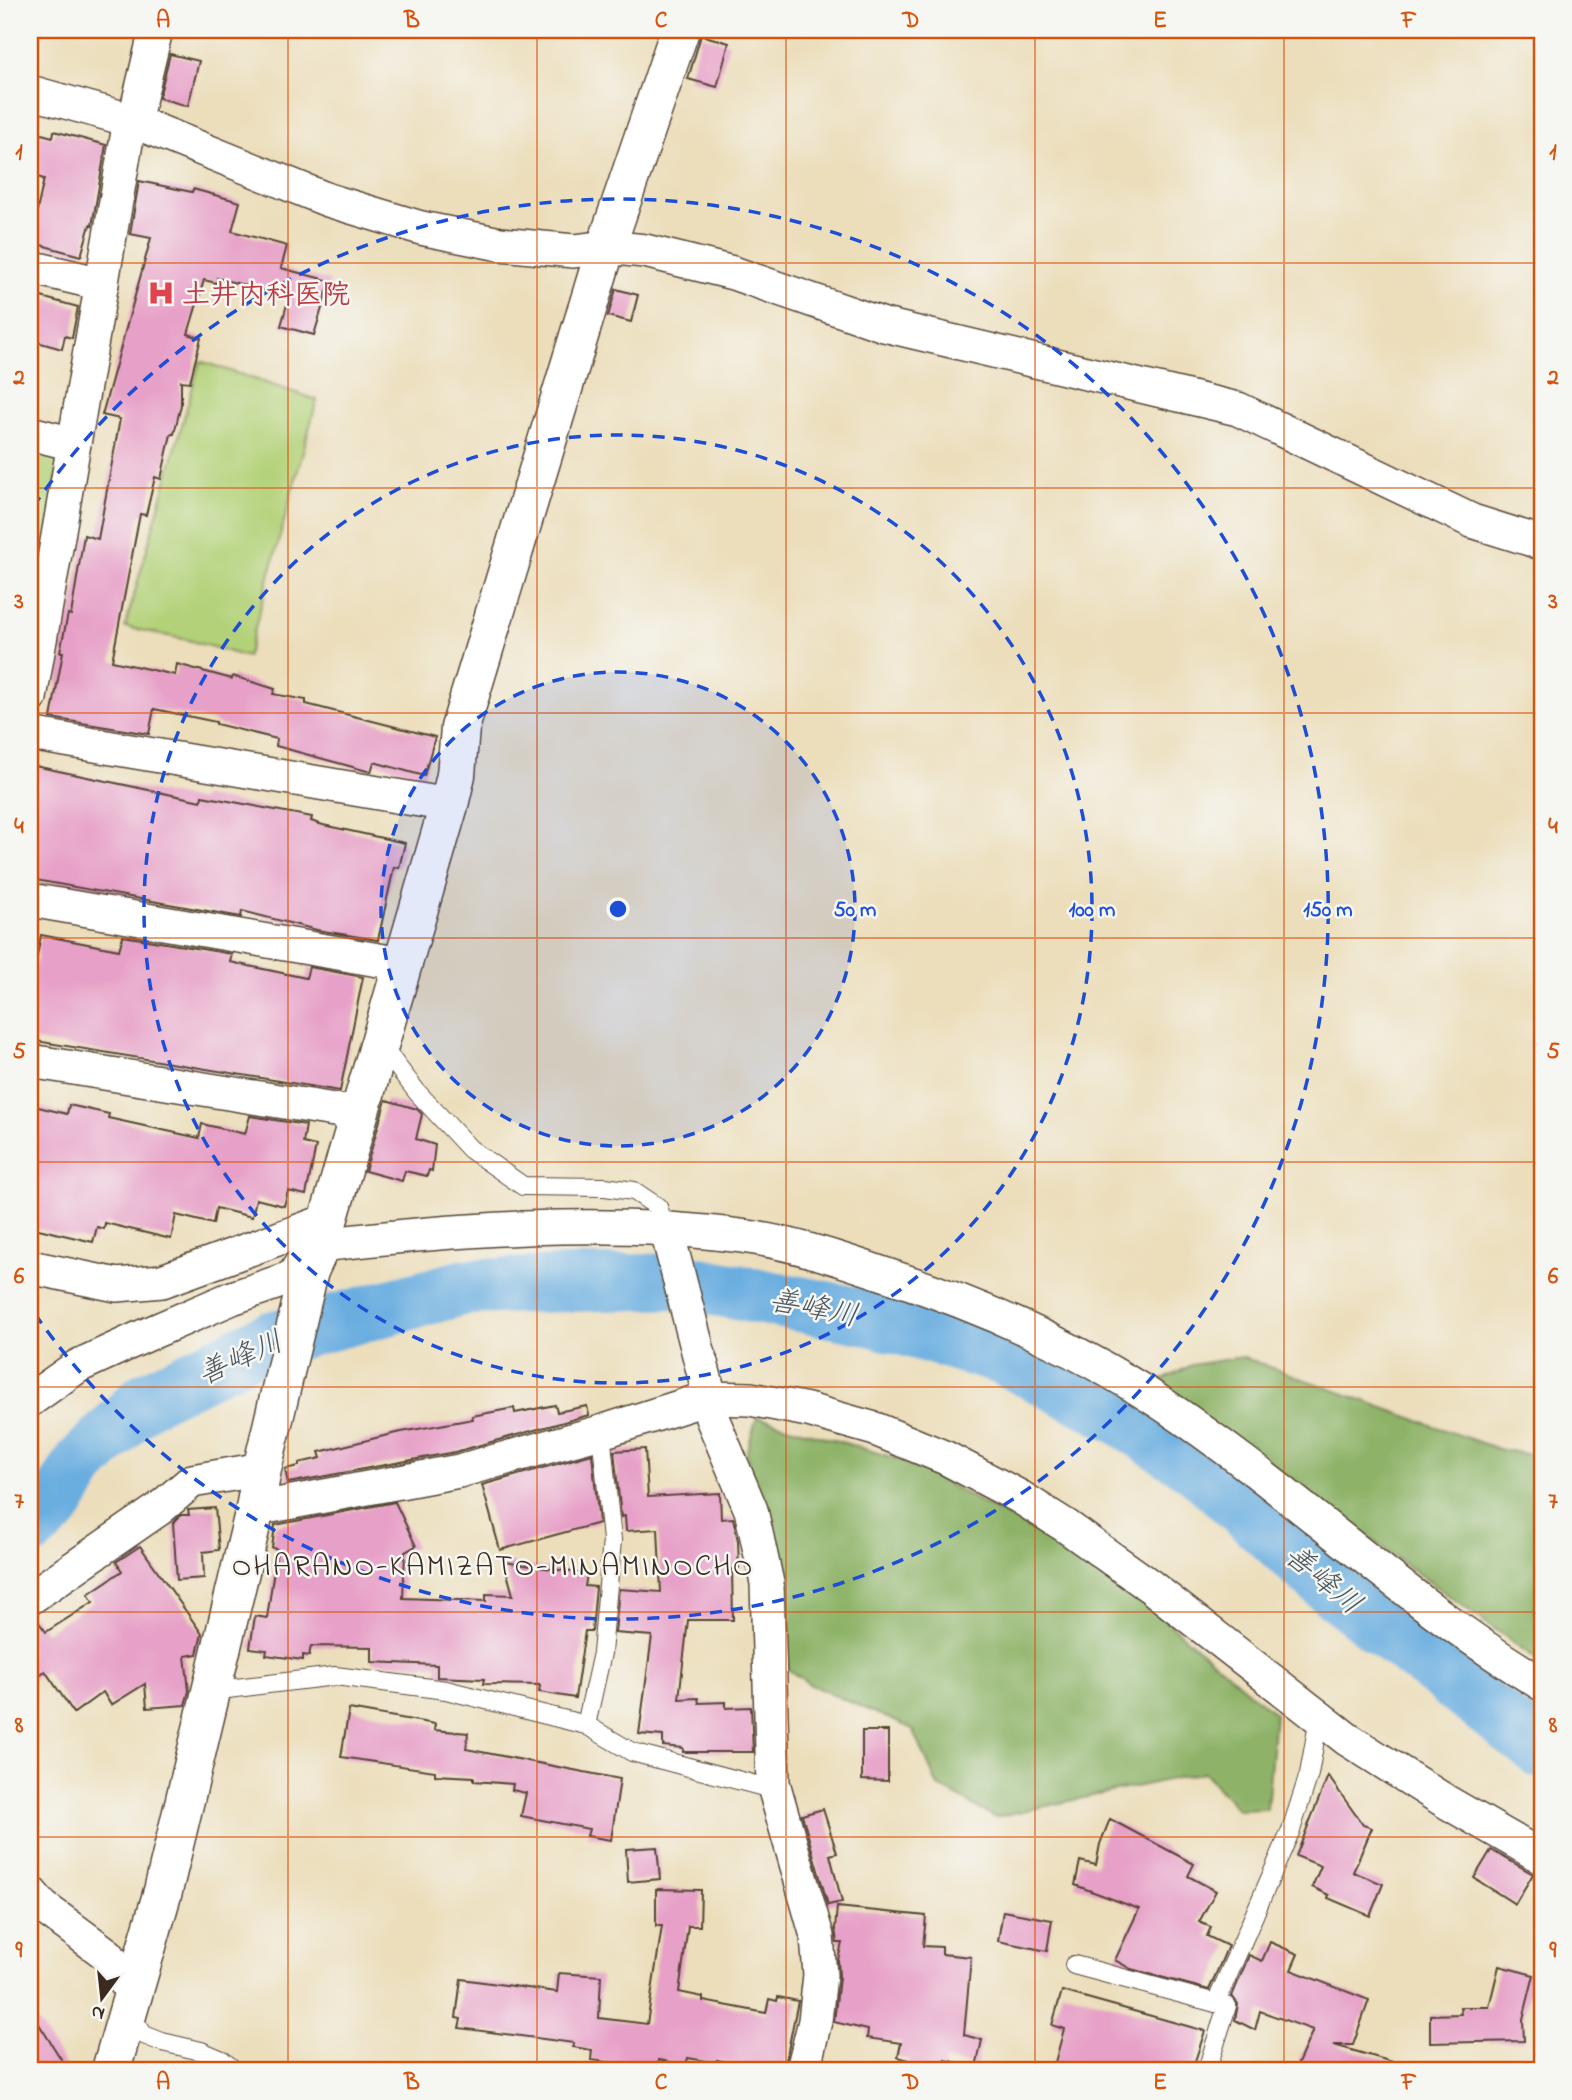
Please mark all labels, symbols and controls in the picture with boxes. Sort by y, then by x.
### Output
text: A [156,5,170,38]
text: B [403,5,420,38]
text: C [655,5,668,38]
text: D [902,5,919,38]
text: E [1153,5,1167,38]
text: F [1401,5,1417,38]
text: 1 [15,137,23,170]
text: 1 [1549,137,1557,170]
place label: 土井内科医院 [182,276,350,317]
hospital icon: 土井内科医院 [146,278,176,308]
text: 2 [12,362,25,395]
text: 2 [1546,362,1559,395]
text: 3 [13,586,24,619]
text: 3 [1547,586,1558,619]
text: 4 [14,811,24,844]
text: 4 [1548,811,1558,844]
text: 50 m [834,896,876,926]
text: 100 m [1069,896,1115,926]
text: 150 m [1303,896,1353,926]
centre of rings [606,897,630,921]
text: 5 [12,1036,26,1069]
text: 5 [1546,1036,1560,1069]
text: 6 [14,1261,25,1294]
text: 6 [1548,1261,1559,1294]
water label: 善峰川 [765,1280,862,1340]
water label: 善峰川 [191,1321,291,1398]
text: 7 [14,1486,24,1519]
text: 7 [1548,1486,1558,1519]
water label: 善峰川 [1273,1536,1371,1627]
district label: OHARANO-KAMIZATO-MINAMINOCHO [232,1546,754,1590]
text: 8 [14,1710,24,1743]
text: 8 [1548,1710,1558,1743]
text: 9 [15,1935,24,1968]
text: 9 [1549,1935,1558,1968]
north arrow [66,1964,136,2034]
text: N [88,1997,108,2027]
text: A [156,2067,170,2100]
text: B [403,2067,420,2100]
text: C [655,2067,668,2100]
text: D [902,2067,919,2100]
text: E [1153,2067,1167,2100]
text: F [1401,2067,1417,2100]

